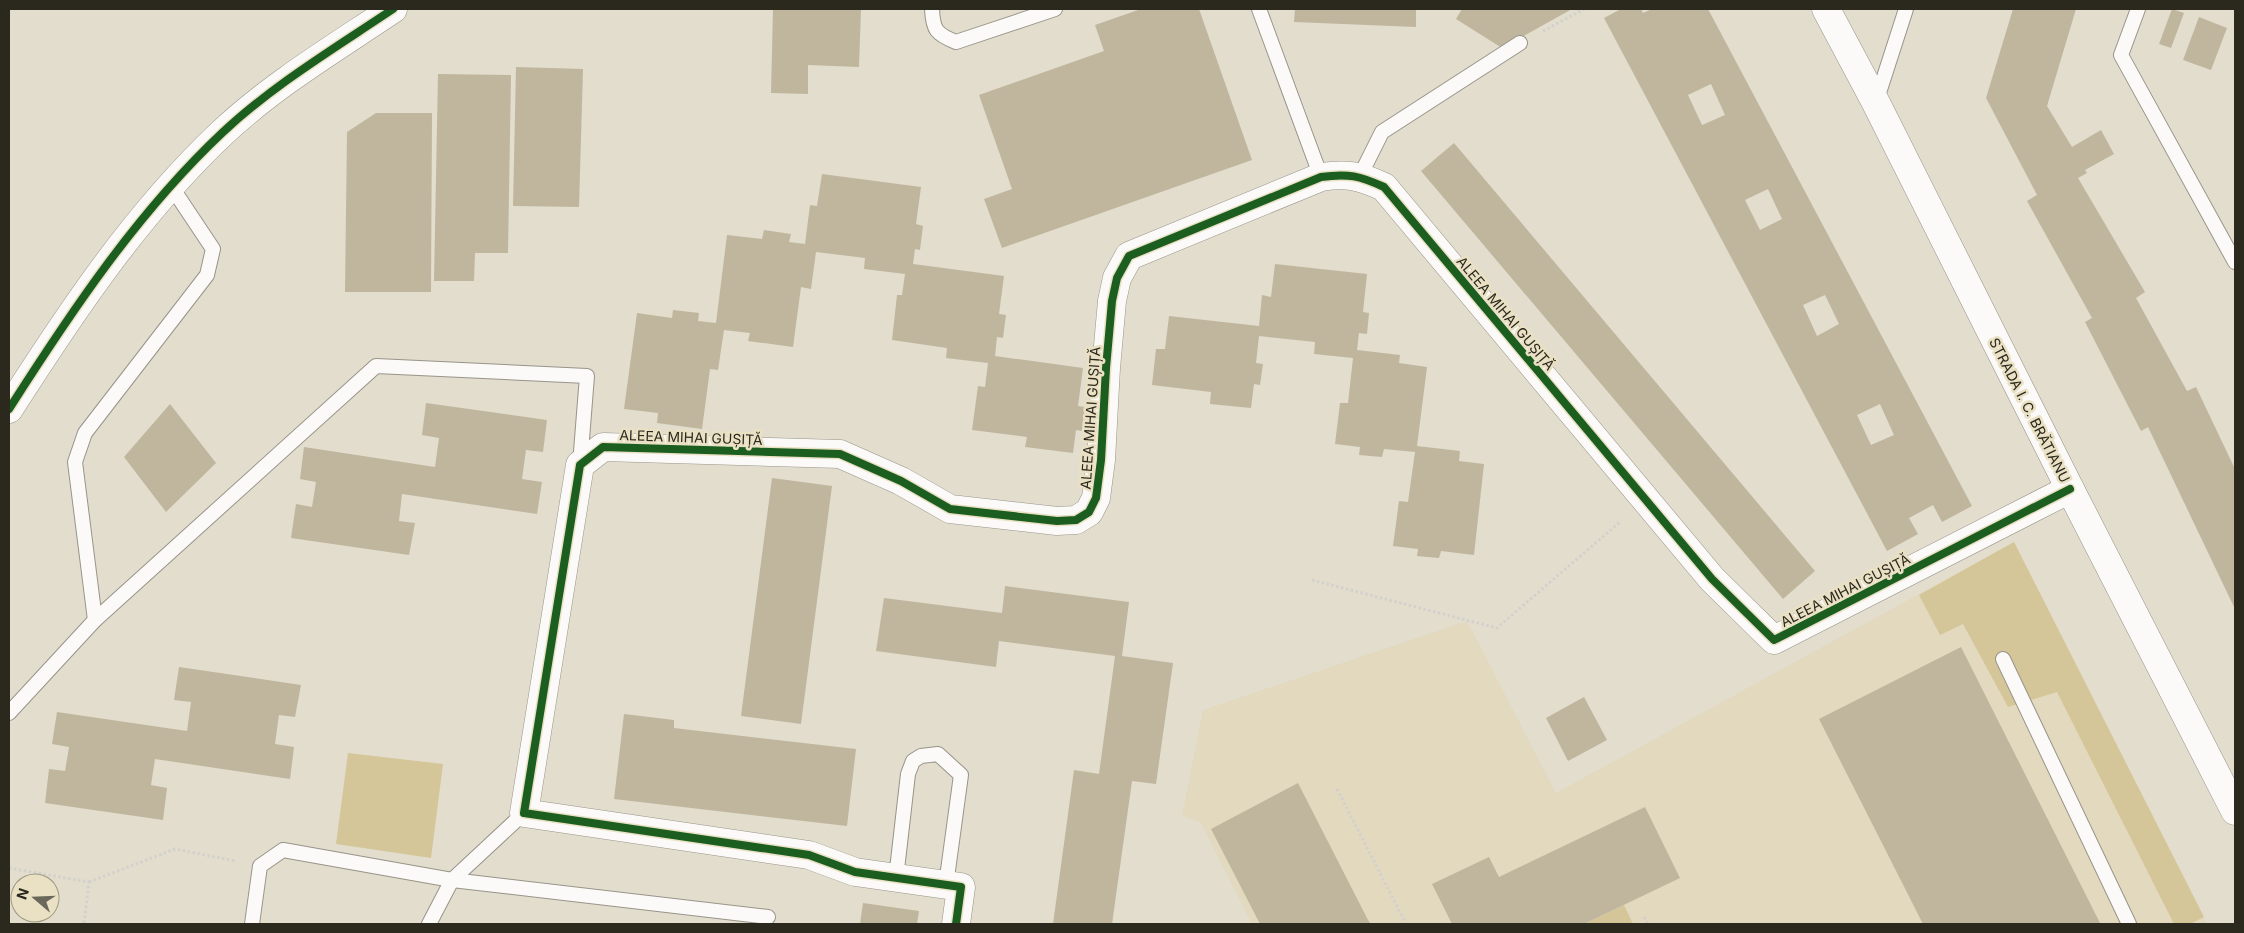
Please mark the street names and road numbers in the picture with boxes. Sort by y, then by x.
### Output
street label: ALEEA MIHAI GUȘIȚĂ [1453,252,1560,374]
street label: STRADA I. C. BRĂTIANU [1986,334,2075,485]
street label: ALEEA MIHAI GUȘIȚĂ [1076,346,1104,490]
street label: ALEEA MIHAI GUȘIȚĂ [619,425,763,449]
street label: ALEEA MIHAI GUȘIȚĂ [1777,549,1913,631]

